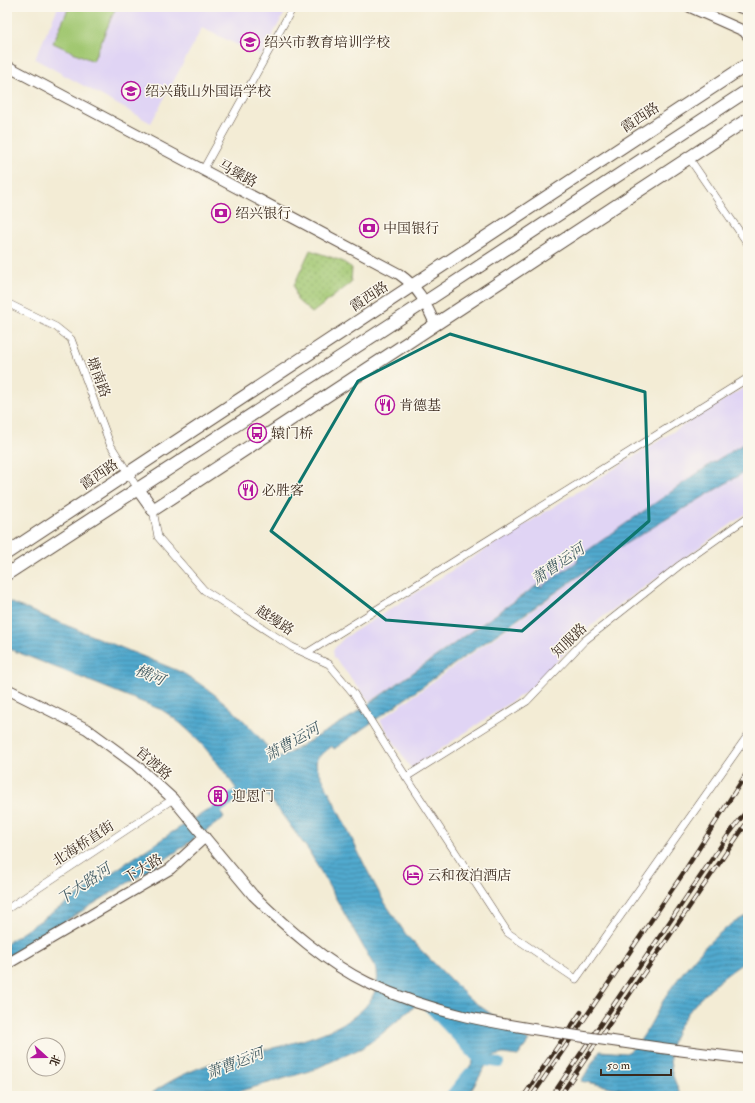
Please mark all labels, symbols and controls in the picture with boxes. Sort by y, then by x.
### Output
school or university icon: 绍兴市教育培训学校 [239,31,261,53]
place label: 绍兴市教育培训学校 [264,34,390,51]
school or university icon: 绍兴蕺山外国语学校 [120,80,142,102]
place label: 绍兴蕺山外国语学校 [145,83,271,100]
street label: 霞西路 [618,99,663,136]
street label: 马臻路 [215,156,260,191]
bank icon: 绍兴银行 [210,202,232,224]
place label: 绍兴银行 [235,205,291,222]
bank icon: 中国银行 [358,217,380,239]
place label: 中国银行 [383,220,439,237]
street label: 霞西路 [347,278,392,315]
street label: 塘南路 [83,355,114,400]
restaurant icon: 肯德基 [374,394,396,416]
place label: 肯德基 [399,397,441,414]
bus stop icon: 辕门桥 [246,422,268,444]
place label: 辕门桥 [271,425,313,442]
street label: 霞西路 [77,456,121,493]
restaurant icon: 必胜客 [237,479,259,501]
place label: 必胜客 [262,482,304,499]
water label: 萧曹运河 [528,538,591,589]
street label: 越缦路 [252,602,297,639]
street label: 知服路 [548,620,590,661]
water label: 横河 [132,661,170,691]
water label: 萧曹运河 [261,718,326,765]
street label: 官渡路 [132,743,175,784]
building icon: 迎恩门 [207,785,229,807]
place label: 迎恩门 [232,788,274,805]
street label: 北海桥直街 [49,817,117,870]
street label: 下大路 [121,850,166,887]
water label: 下大路河 [54,858,117,909]
hotel icon: 云和夜泊酒店 [402,864,424,886]
place label: 云和夜泊酒店 [427,867,511,884]
north arrow [26,1037,66,1077]
water label: 萧曹运河 [204,1043,269,1083]
scale bar [601,1051,671,1077]
text: 北 [47,1053,63,1068]
text: 50 m [607,1058,631,1073]

